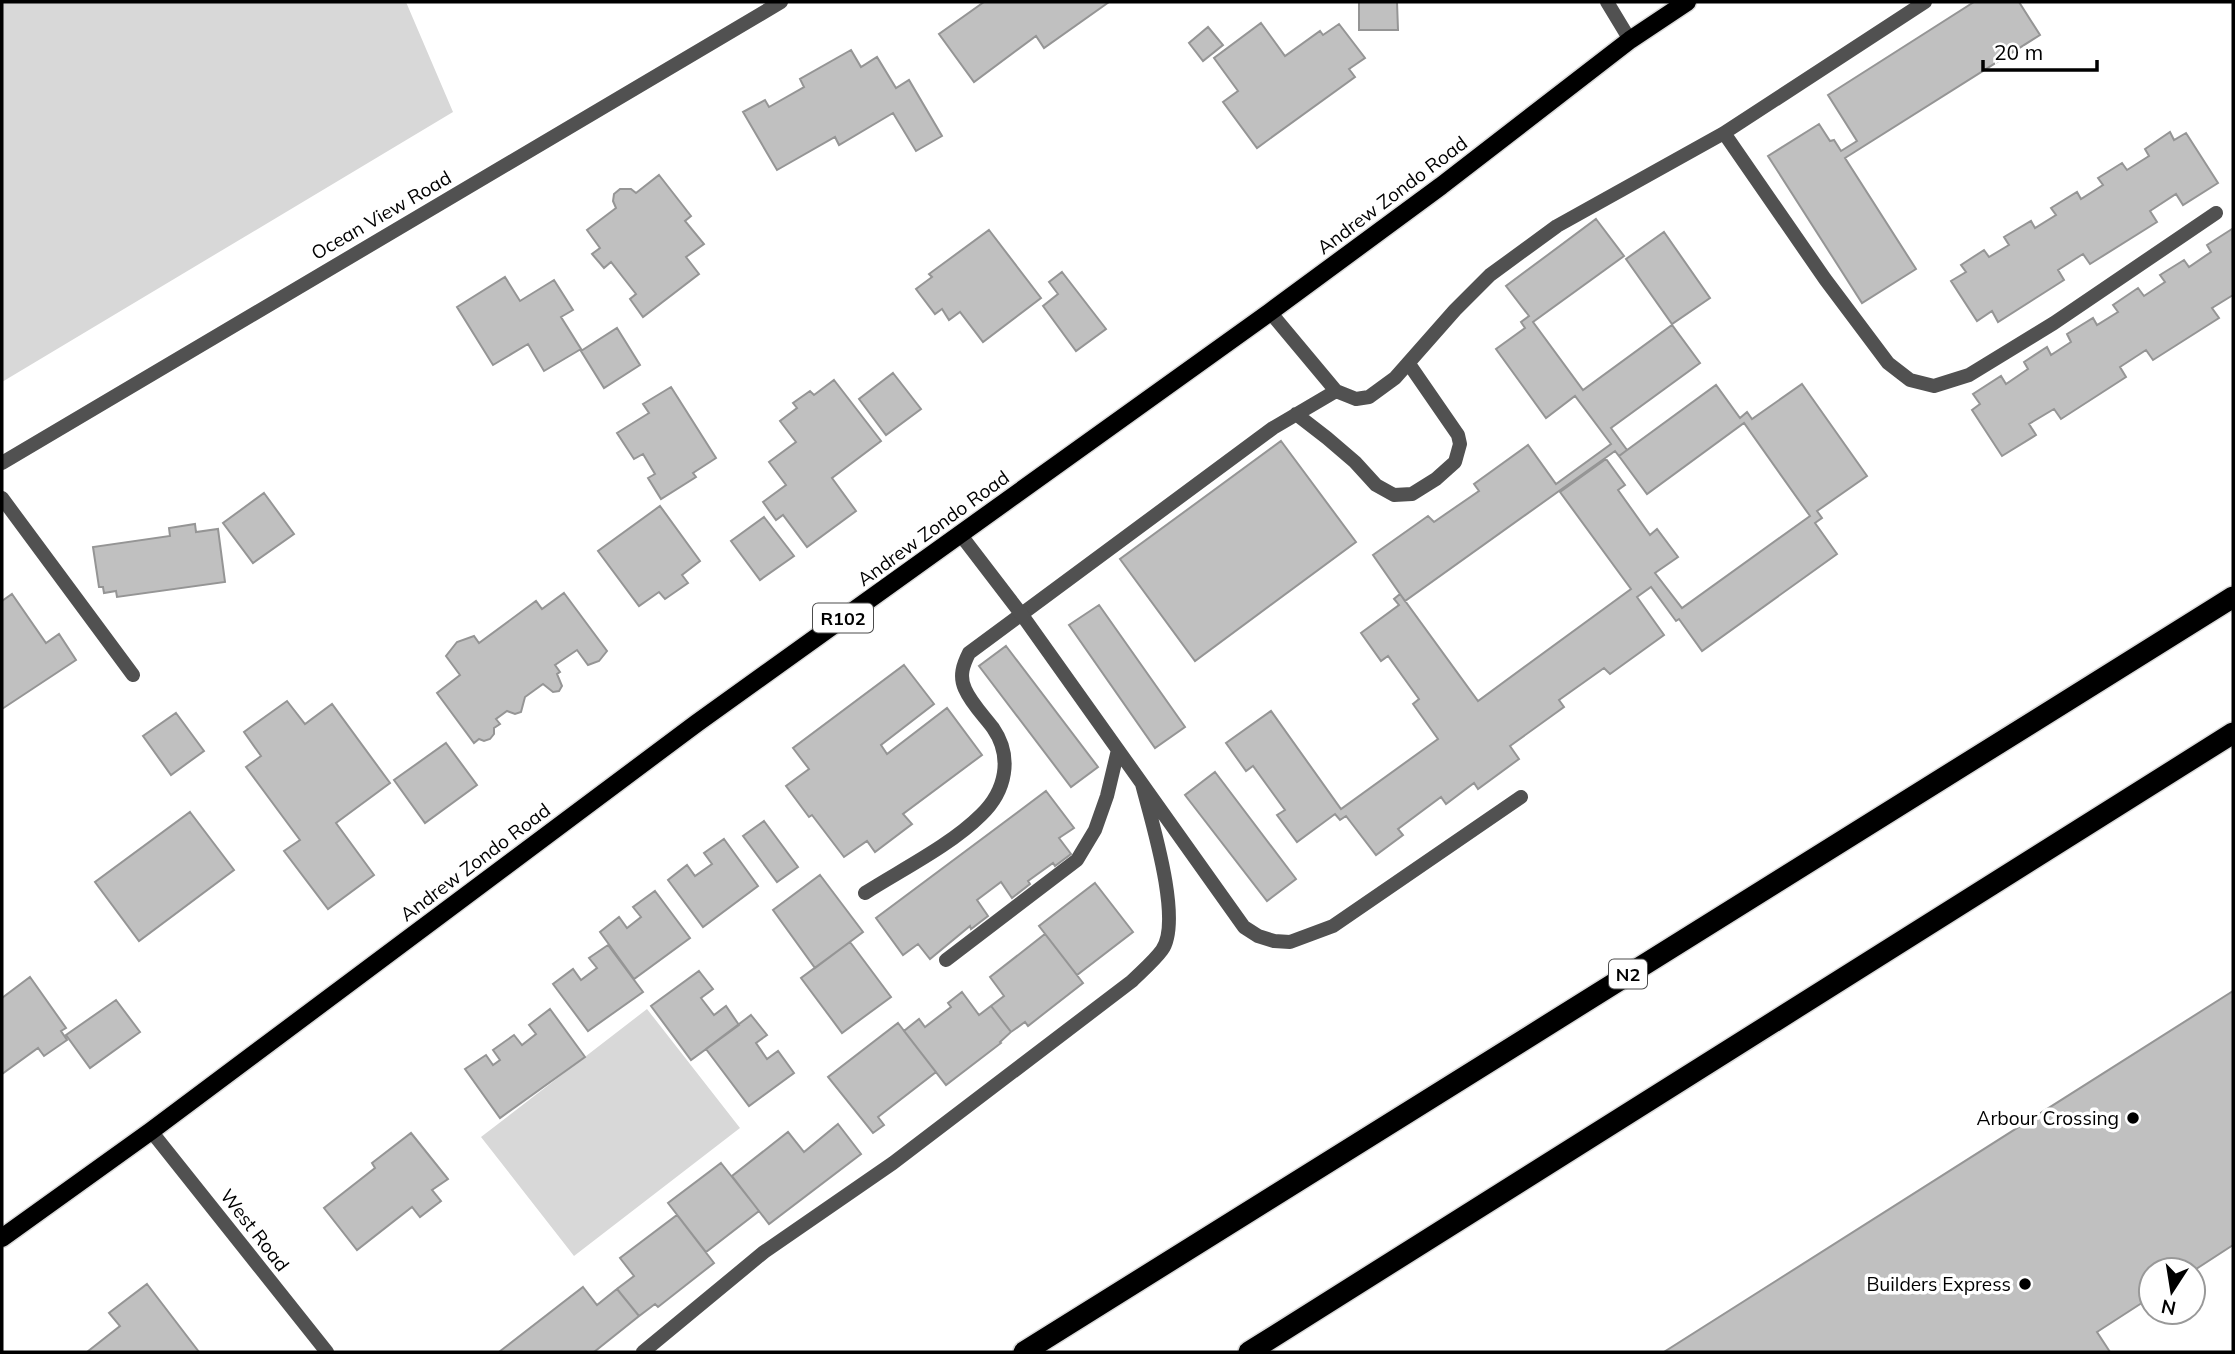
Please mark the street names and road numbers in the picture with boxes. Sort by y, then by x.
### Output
street label: Andrew Zondo Road [1312,131,1472,259]
street label: Ocean View Road [307,165,455,265]
street label: Andrew Zondo Road [852,465,1014,591]
road number: R102 [813,604,873,632]
street label: Andrew Zondo Road [395,798,555,926]
road number: N2 [1609,959,1647,988]
street label: West Road [215,1184,295,1276]

